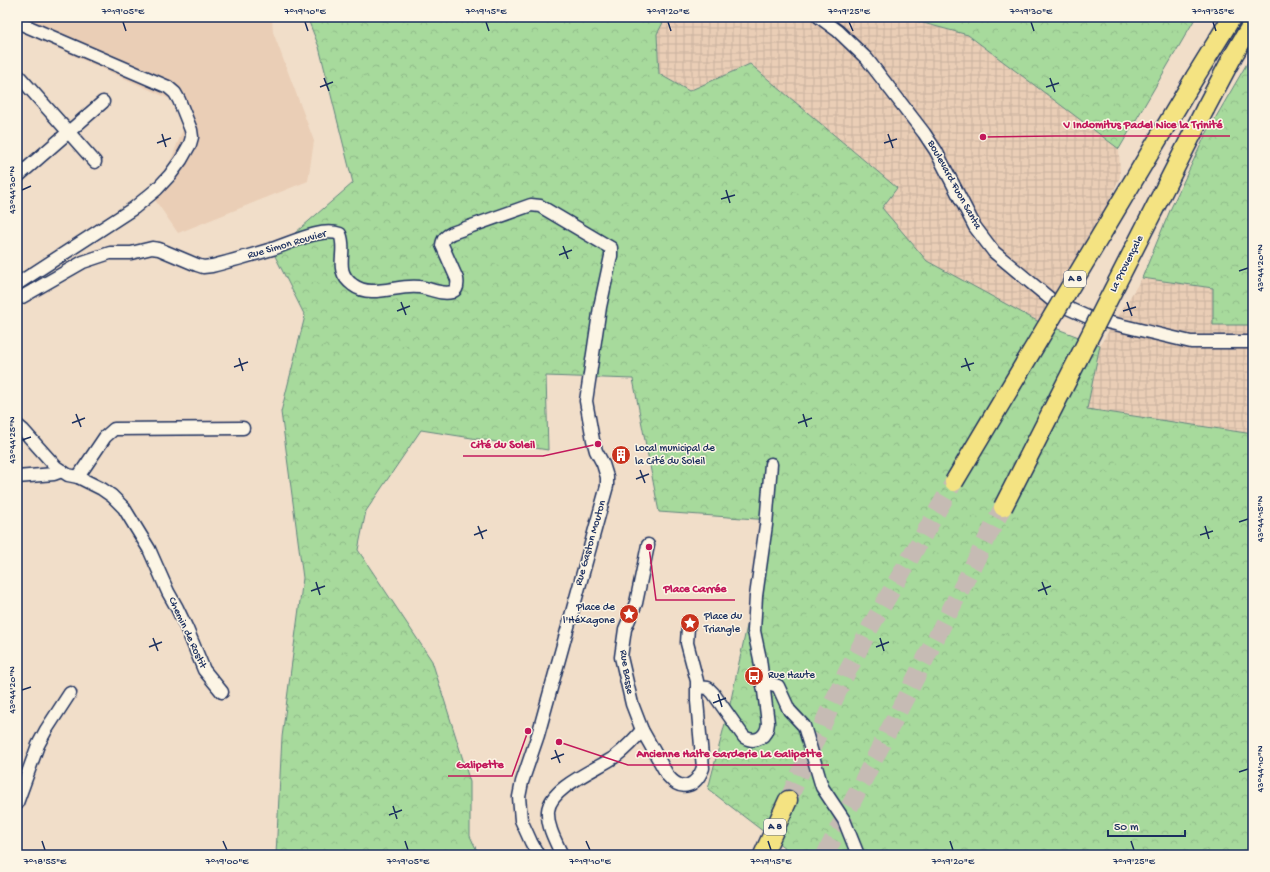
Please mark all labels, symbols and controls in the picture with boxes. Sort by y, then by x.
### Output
text: 7°19'05"E [101,6,145,18]
text: 7°19'10"E [283,6,326,18]
text: 7°19'15"E [465,6,507,18]
text: 7°19'20"E [646,6,690,18]
text: 7°19'25"E [827,6,871,18]
text: 7°19'30"E [1009,6,1053,18]
text: 7°19'35"E [1191,6,1235,18]
callout: V Indomitus Padel Nice la Trinité [1055,112,1230,136]
text: V Indomitus Padel Nice la Trinité [1063,119,1223,133]
street label: Boulevard Fuon Santa [924,138,984,232]
text: 43°44'30"N [7,166,19,214]
street label: Rue Simon Rouvier [246,228,329,262]
street label: La Provençale [1108,233,1147,294]
text: 43°44'20"N [1255,244,1267,292]
road number: A 8 [1064,271,1086,287]
text: 43°44'25"N [7,416,19,464]
callout: Cité du Soleil [463,432,543,456]
text: Cité du Soleil [470,439,536,453]
place label: Local municipal de la Cité du Soleil [635,443,715,468]
building icon: Local municipal de la Cité du Soleil [610,444,632,466]
text: 43°44'15"N [1255,495,1267,542]
street label: Rue Gaston Mouton [573,498,609,587]
callout: Place Carrée [656,576,735,600]
text: Place Carrée [662,583,727,597]
street label: Chemin de Rostit [165,595,209,672]
place label: Place de l'Héxagone [563,602,615,627]
place icon: Place de l'Héxagone [618,603,640,625]
place label: Place du Triangle [703,611,742,636]
place icon: Place du Triangle [679,612,701,634]
street label: Rue Basse [617,649,635,695]
bus stop icon: Rue Haute [743,665,765,687]
text: 43°44'20"N [7,666,19,714]
place label: Rue Haute [768,670,815,682]
callout: Ancienne Halte Garderie La Galipette [628,741,829,765]
text: 43°44'10"N [1255,745,1267,792]
text: Ancienne Halte Garderie La Galipette [635,748,822,762]
callout: Galipette [448,752,512,776]
text: Galipette [456,759,505,773]
scale bar [1108,812,1185,838]
road number: A 8 [764,819,786,835]
text: 50 m [1114,821,1139,835]
text: 7°18'55"E [23,856,67,868]
text: 7°19'00"E [204,856,249,868]
text: 7°19'05"E [386,856,430,868]
text: 7°19'10"E [568,856,611,868]
text: 7°19'15"E [750,856,792,868]
text: 7°19'20"E [931,856,975,868]
text: 7°19'25"E [1112,856,1156,868]

